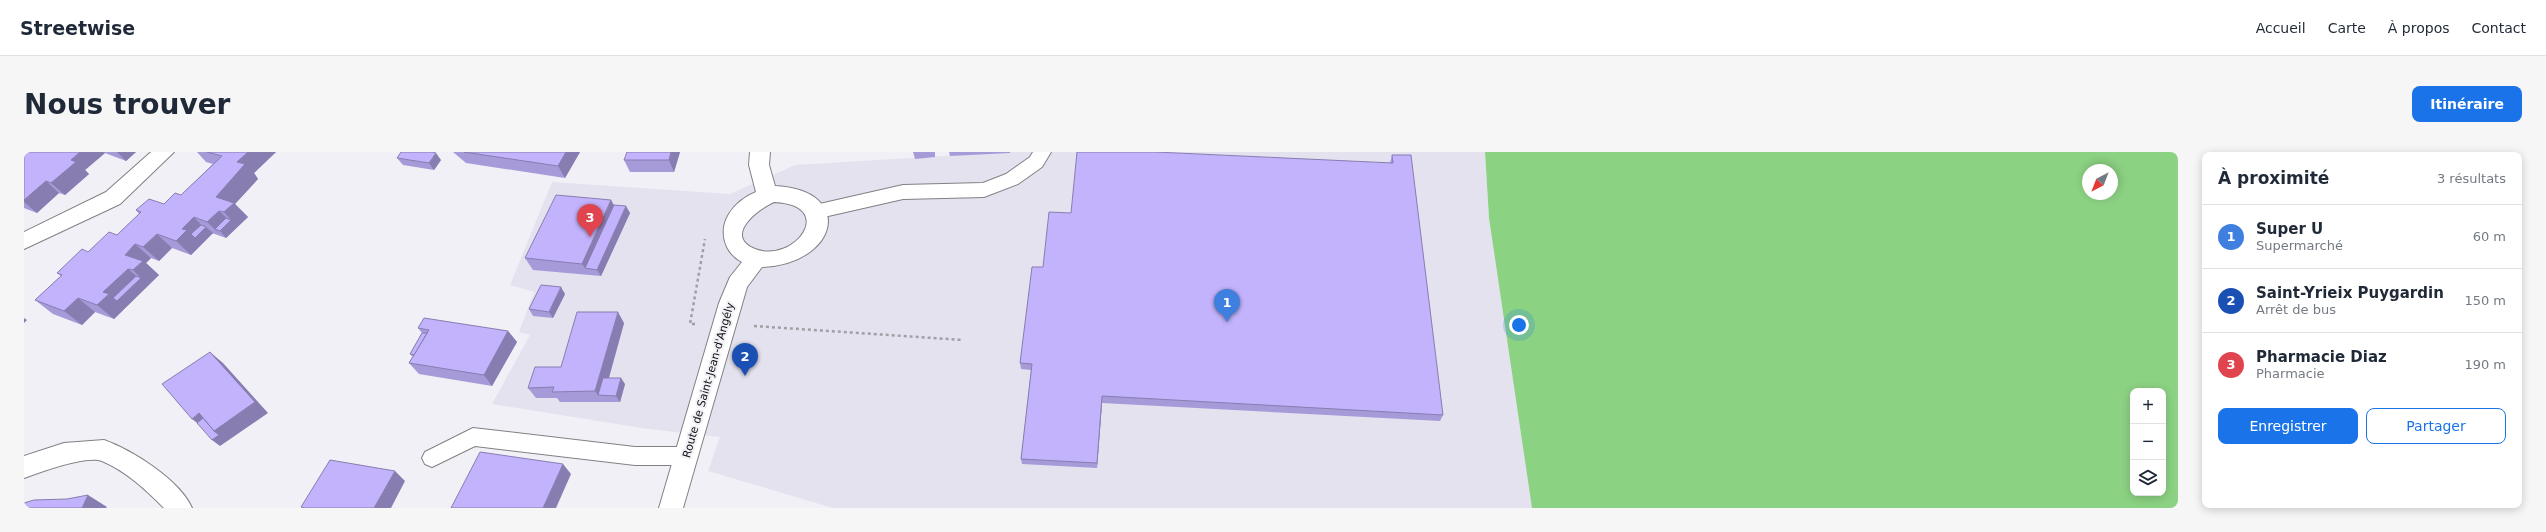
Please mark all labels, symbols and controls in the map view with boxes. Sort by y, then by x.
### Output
text: Streetwise [20,17,135,39]
text: Accueil [2256,20,2306,36]
text: Carte [2328,20,2366,36]
text: À propos [2388,20,2450,36]
text: Contact [2472,20,2526,36]
button: Itinéraire [2412,86,2522,122]
text: Nous trouver [24,88,230,121]
north arrow [2082,164,2118,200]
text: À proximité [2218,168,2329,188]
text: 3 résultats [2437,171,2506,186]
pin: 3 [577,204,603,237]
text: Super U [2256,220,2323,238]
text: 1 [2226,229,2236,244]
text: 60 m [2473,229,2506,244]
text: Supermarché [2256,238,2343,253]
text: Saint-Yrieix Puygardin [2256,284,2444,302]
pin: 1 [1214,289,1240,322]
text: 2 [2226,293,2236,308]
text: 150 m [2464,293,2506,308]
street label: Route de Saint-Jean-d'Angély [680,301,737,459]
text: Arrêt de bus [2256,302,2336,317]
your location [1509,315,1529,335]
pin: 2 [732,343,758,376]
text: Pharmacie Diaz [2256,348,2387,366]
text: 3 [2226,357,2236,372]
text: 190 m [2464,357,2506,372]
text: Pharmacie [2256,366,2325,381]
map controls [2130,388,2166,496]
button: + [2130,388,2166,424]
button: Enregistrer [2218,408,2358,444]
button: Partager [2366,408,2506,444]
button: − [2130,424,2166,460]
button: layers [2130,460,2166,496]

